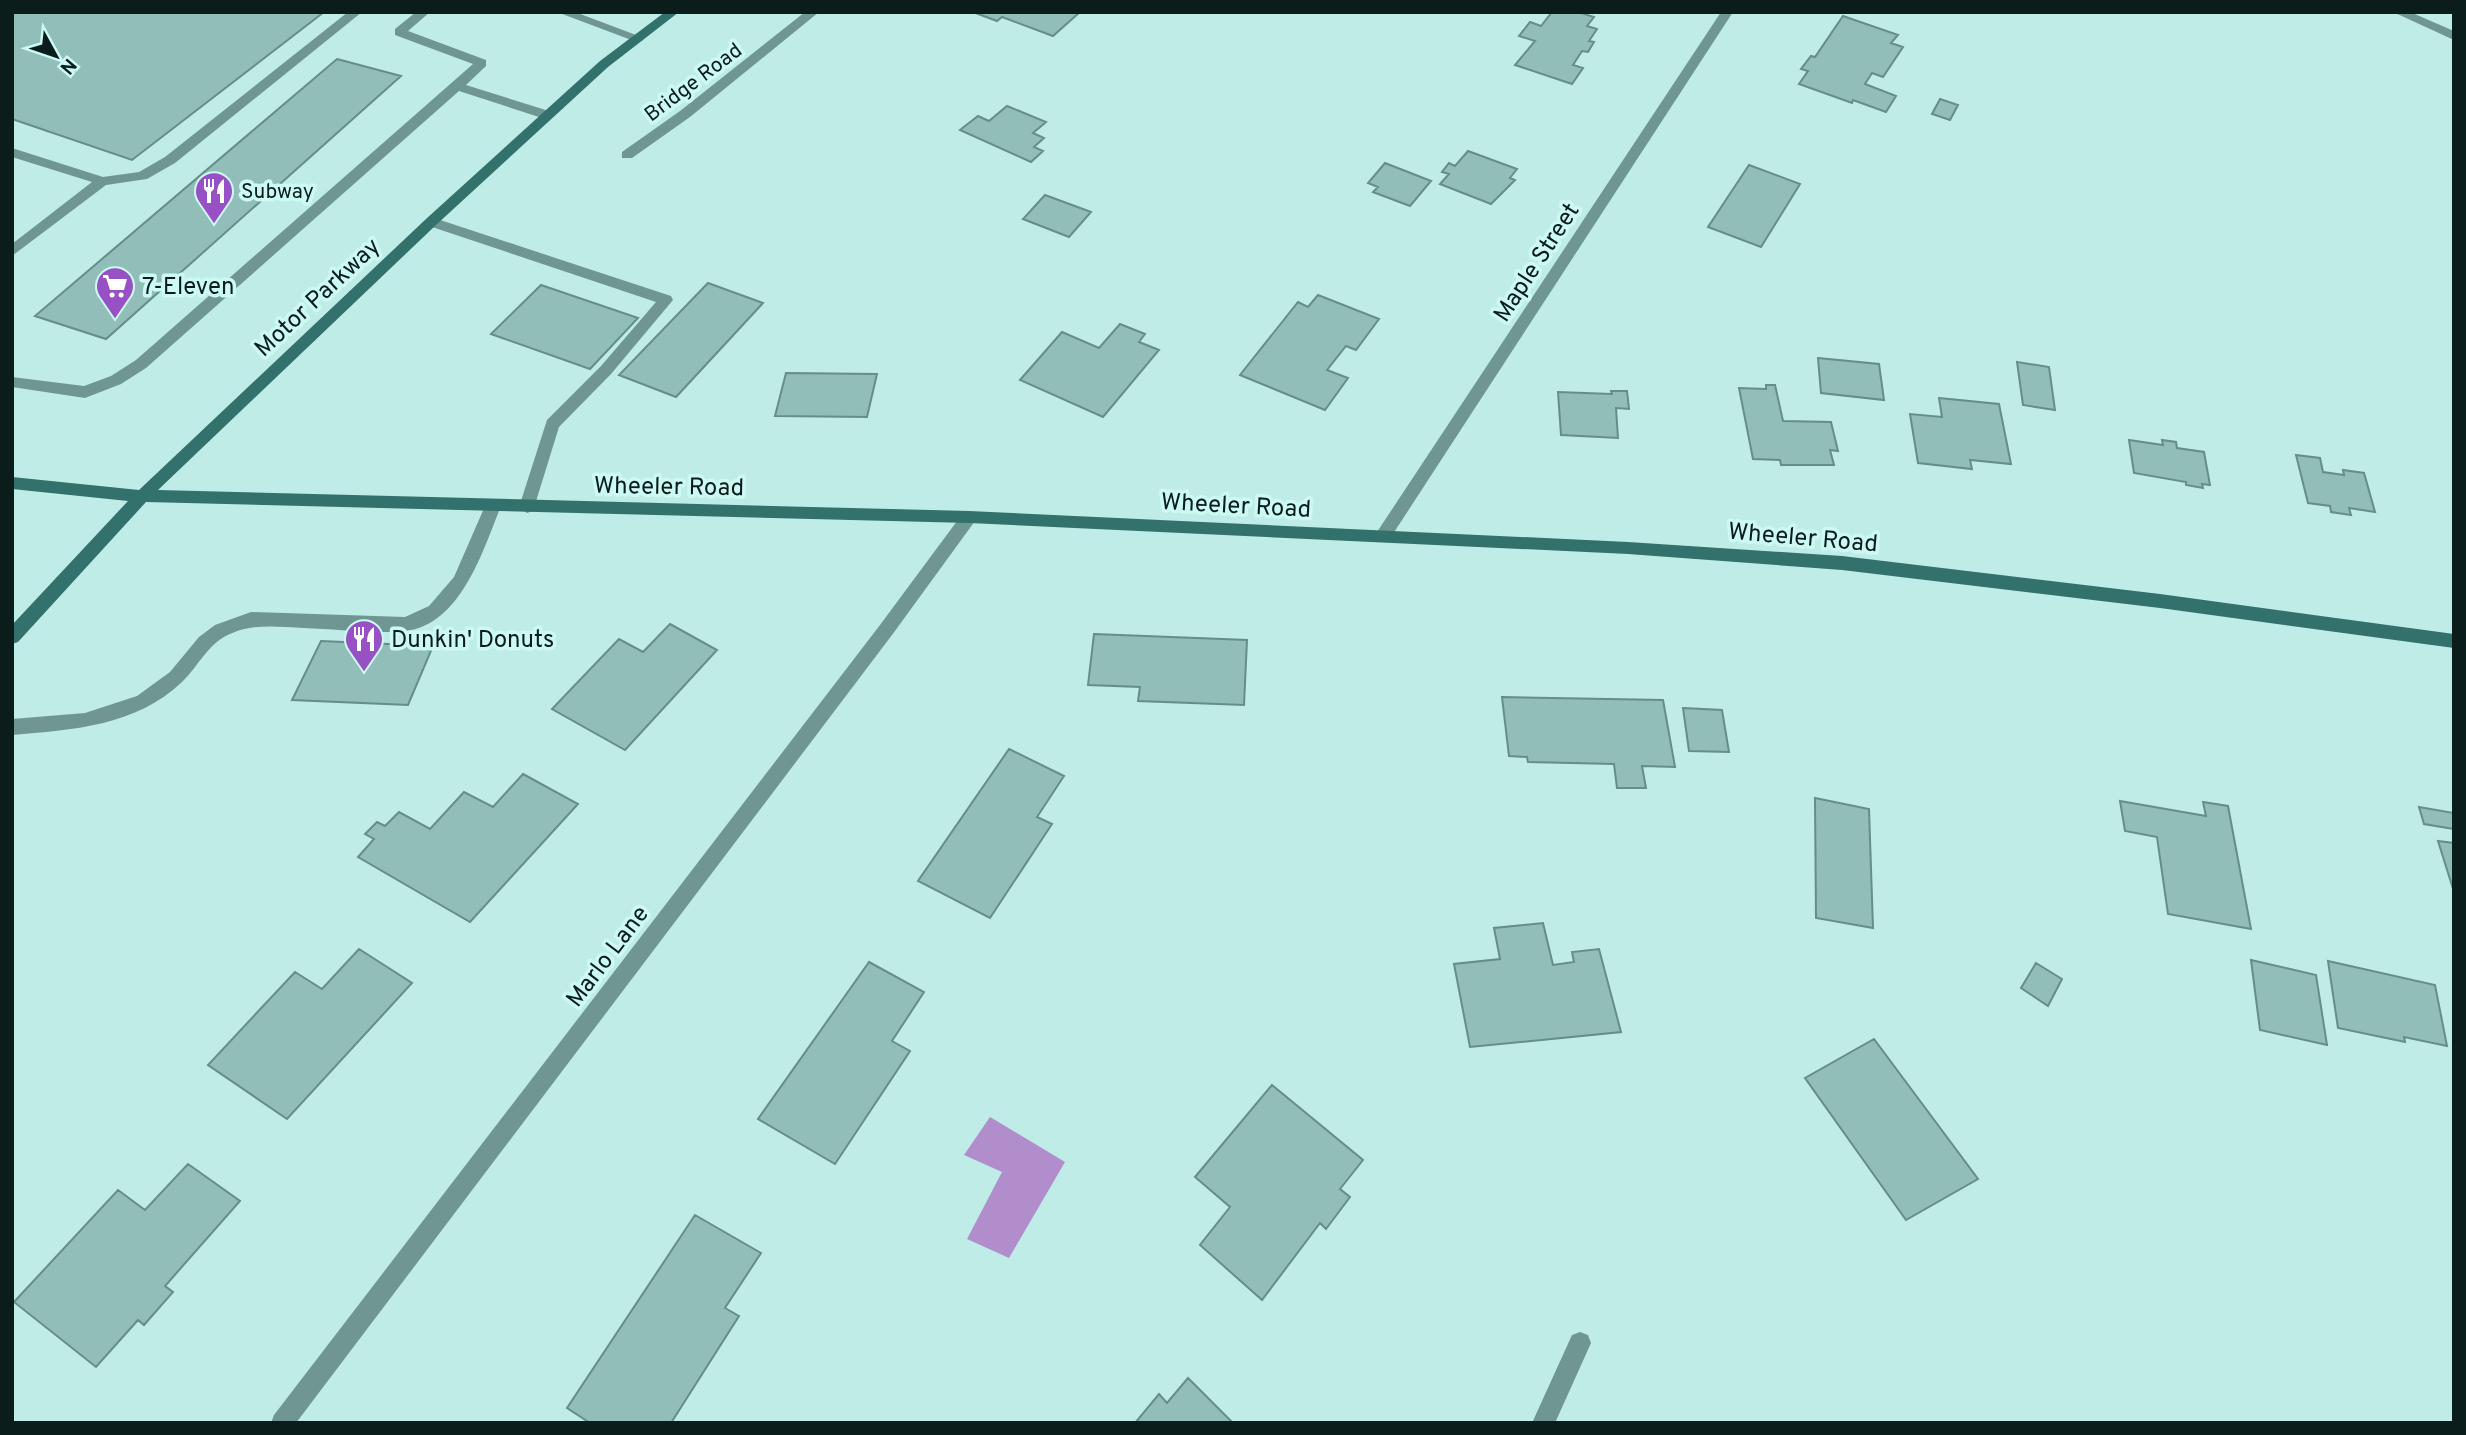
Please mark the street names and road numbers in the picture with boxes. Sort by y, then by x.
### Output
street label: Bridge Road [640,38,748,129]
street label: Maple Street [1488,198,1587,328]
street label: Motor Parkway [249,233,387,364]
street label: Wheeler Road [594,472,744,504]
street label: Wheeler Road [1160,488,1312,526]
street label: Wheeler Road [1727,518,1879,560]
street label: Marlo Lane [561,901,656,1014]

